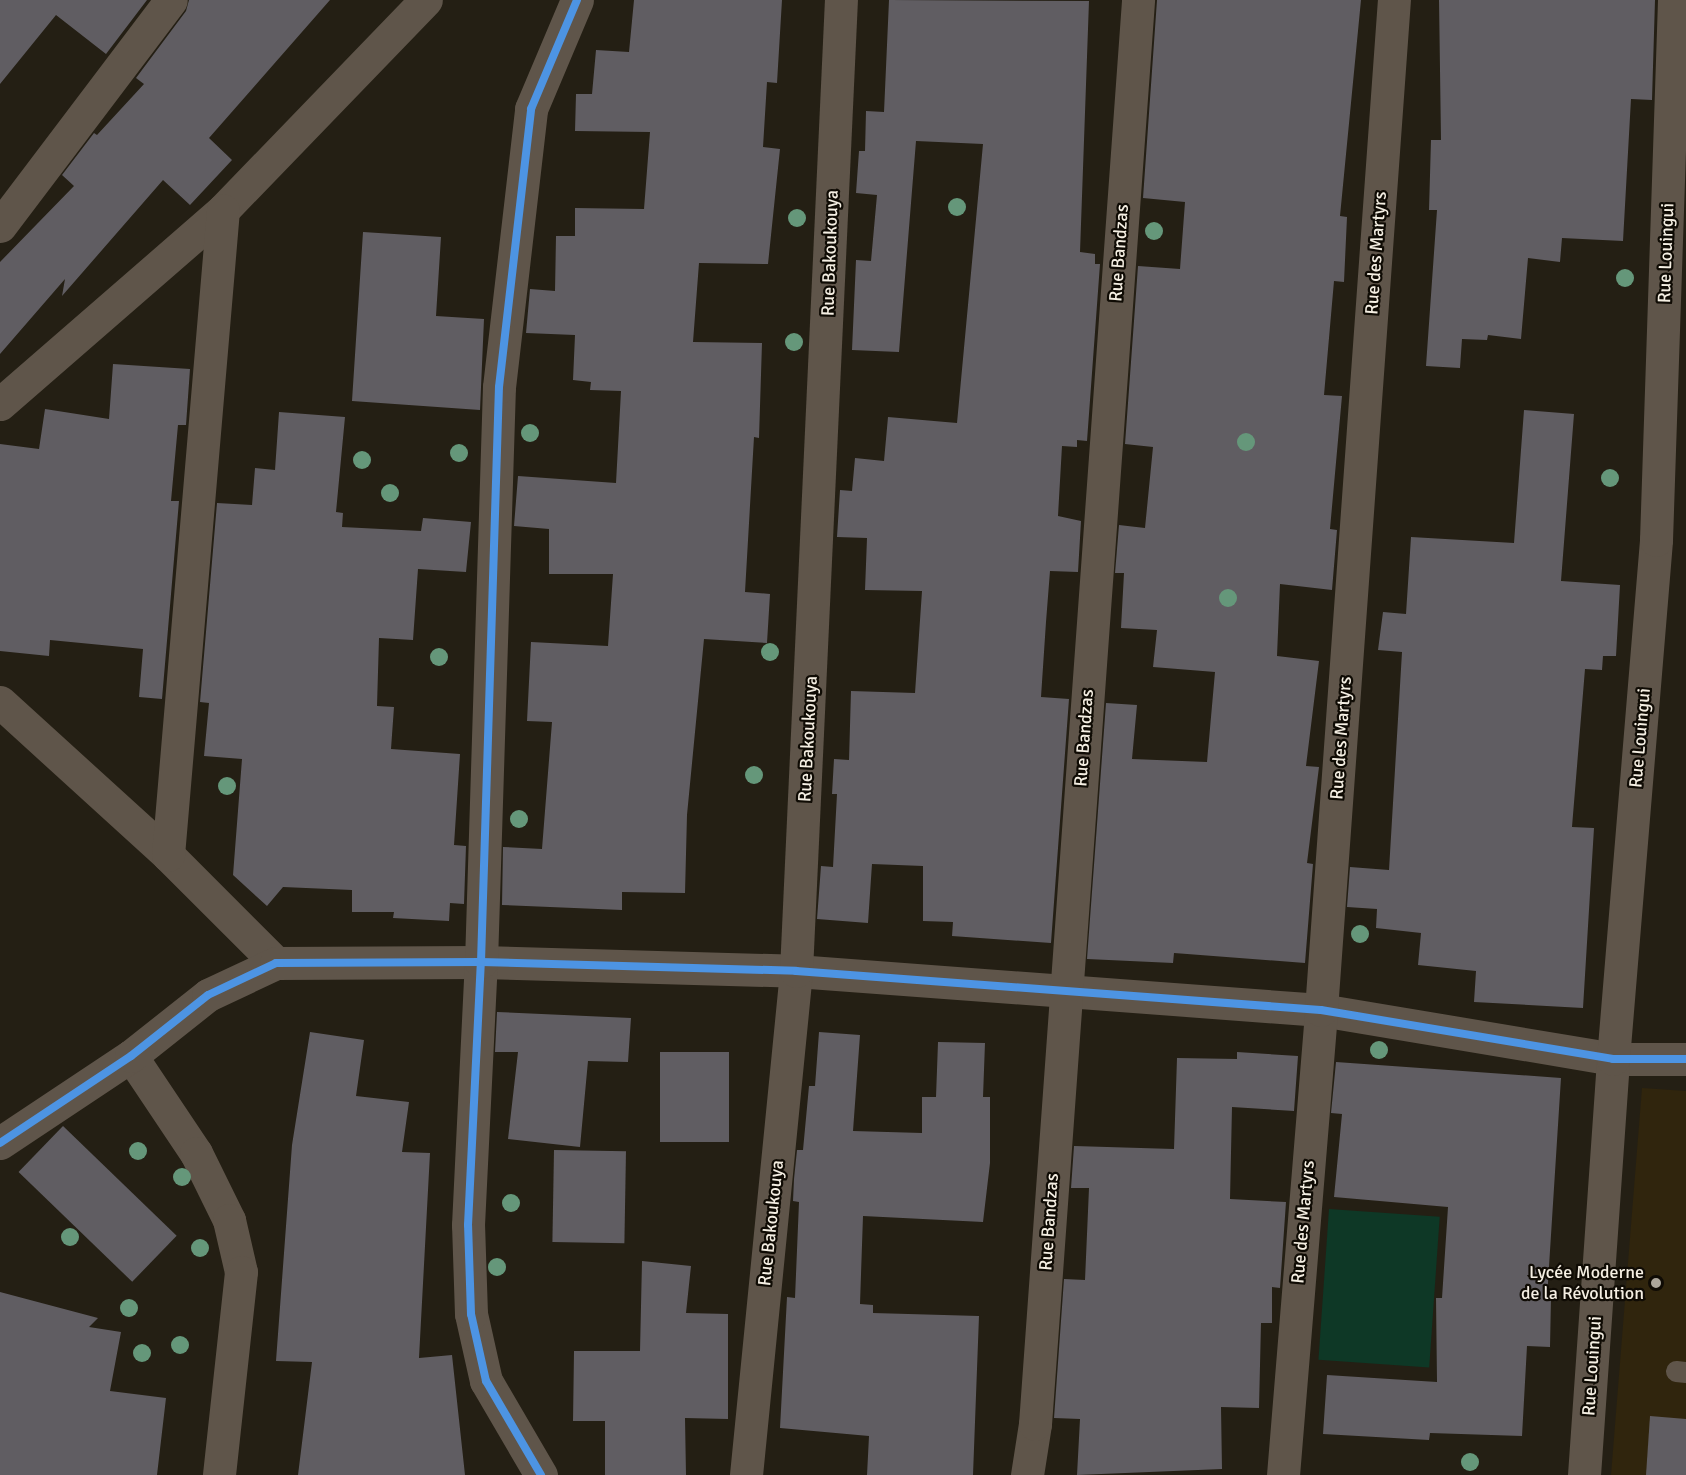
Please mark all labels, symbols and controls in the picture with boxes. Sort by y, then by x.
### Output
street label: Rue Bakoukouya [817,190,843,316]
street label: Rue des Martyrs [1361,191,1391,315]
street label: Rue Louingui [1653,203,1679,303]
street label: Rue Bandzas [1105,204,1133,302]
street label: Rue Bakoukouya [794,675,822,803]
street label: Rue des Martyrs [1326,676,1356,800]
street label: Rue Louingui [1625,687,1655,789]
street label: Rue Bandzas [1070,689,1098,787]
street label: Rue Bakoukouya [754,1159,788,1287]
street label: Rue des Martyrs [1287,1160,1319,1284]
street label: Rue Bandzas [1035,1173,1063,1271]
place label: Lycée Moderne de la Révolution [1521,1262,1644,1304]
marker: Lycée Moderne de la Révolution [1649,1276,1663,1290]
street label: Rue Louingui [1578,1315,1606,1417]

